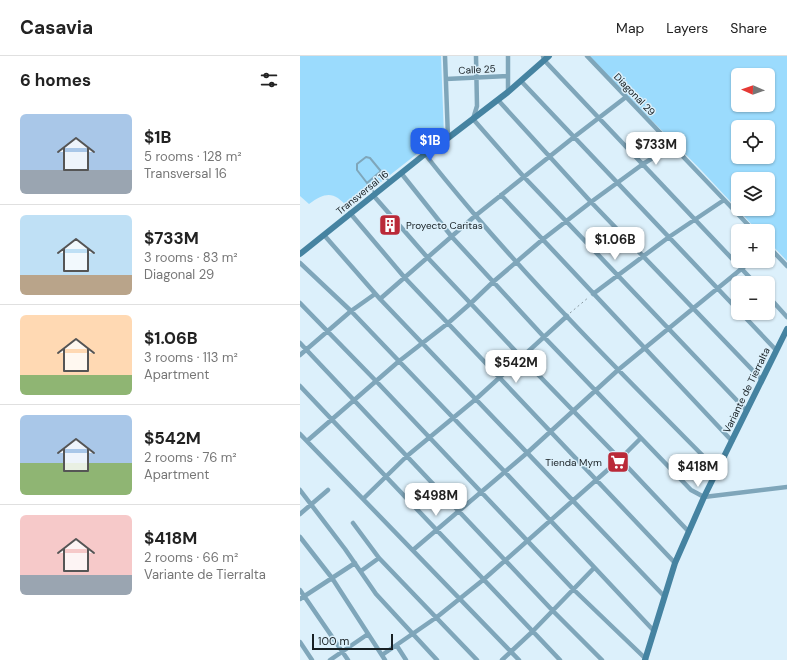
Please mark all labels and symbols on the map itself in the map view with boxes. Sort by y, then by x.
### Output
street label: Calle 25 [458,62,496,77]
north arrow [731,68,775,112]
street label: Diagonal 29 [611,70,658,118]
pin: $1B [411,128,449,162]
pin: $733M [628,132,684,166]
street label: Transversal 16 [333,167,391,218]
building icon: Proyecto Caritas [377,212,403,238]
place label: Proyecto Caritas [406,219,483,232]
pin: $1.06B [582,227,648,261]
street label: Variante de Tierralta [720,345,773,435]
pin: $542M [488,350,544,384]
supermarket icon: Tienda Mym [605,449,631,475]
pin: $418M [670,454,726,488]
place label: Tienda Mym [545,456,602,469]
pin: $498M [408,483,464,517]
scale bar [312,632,393,651]

